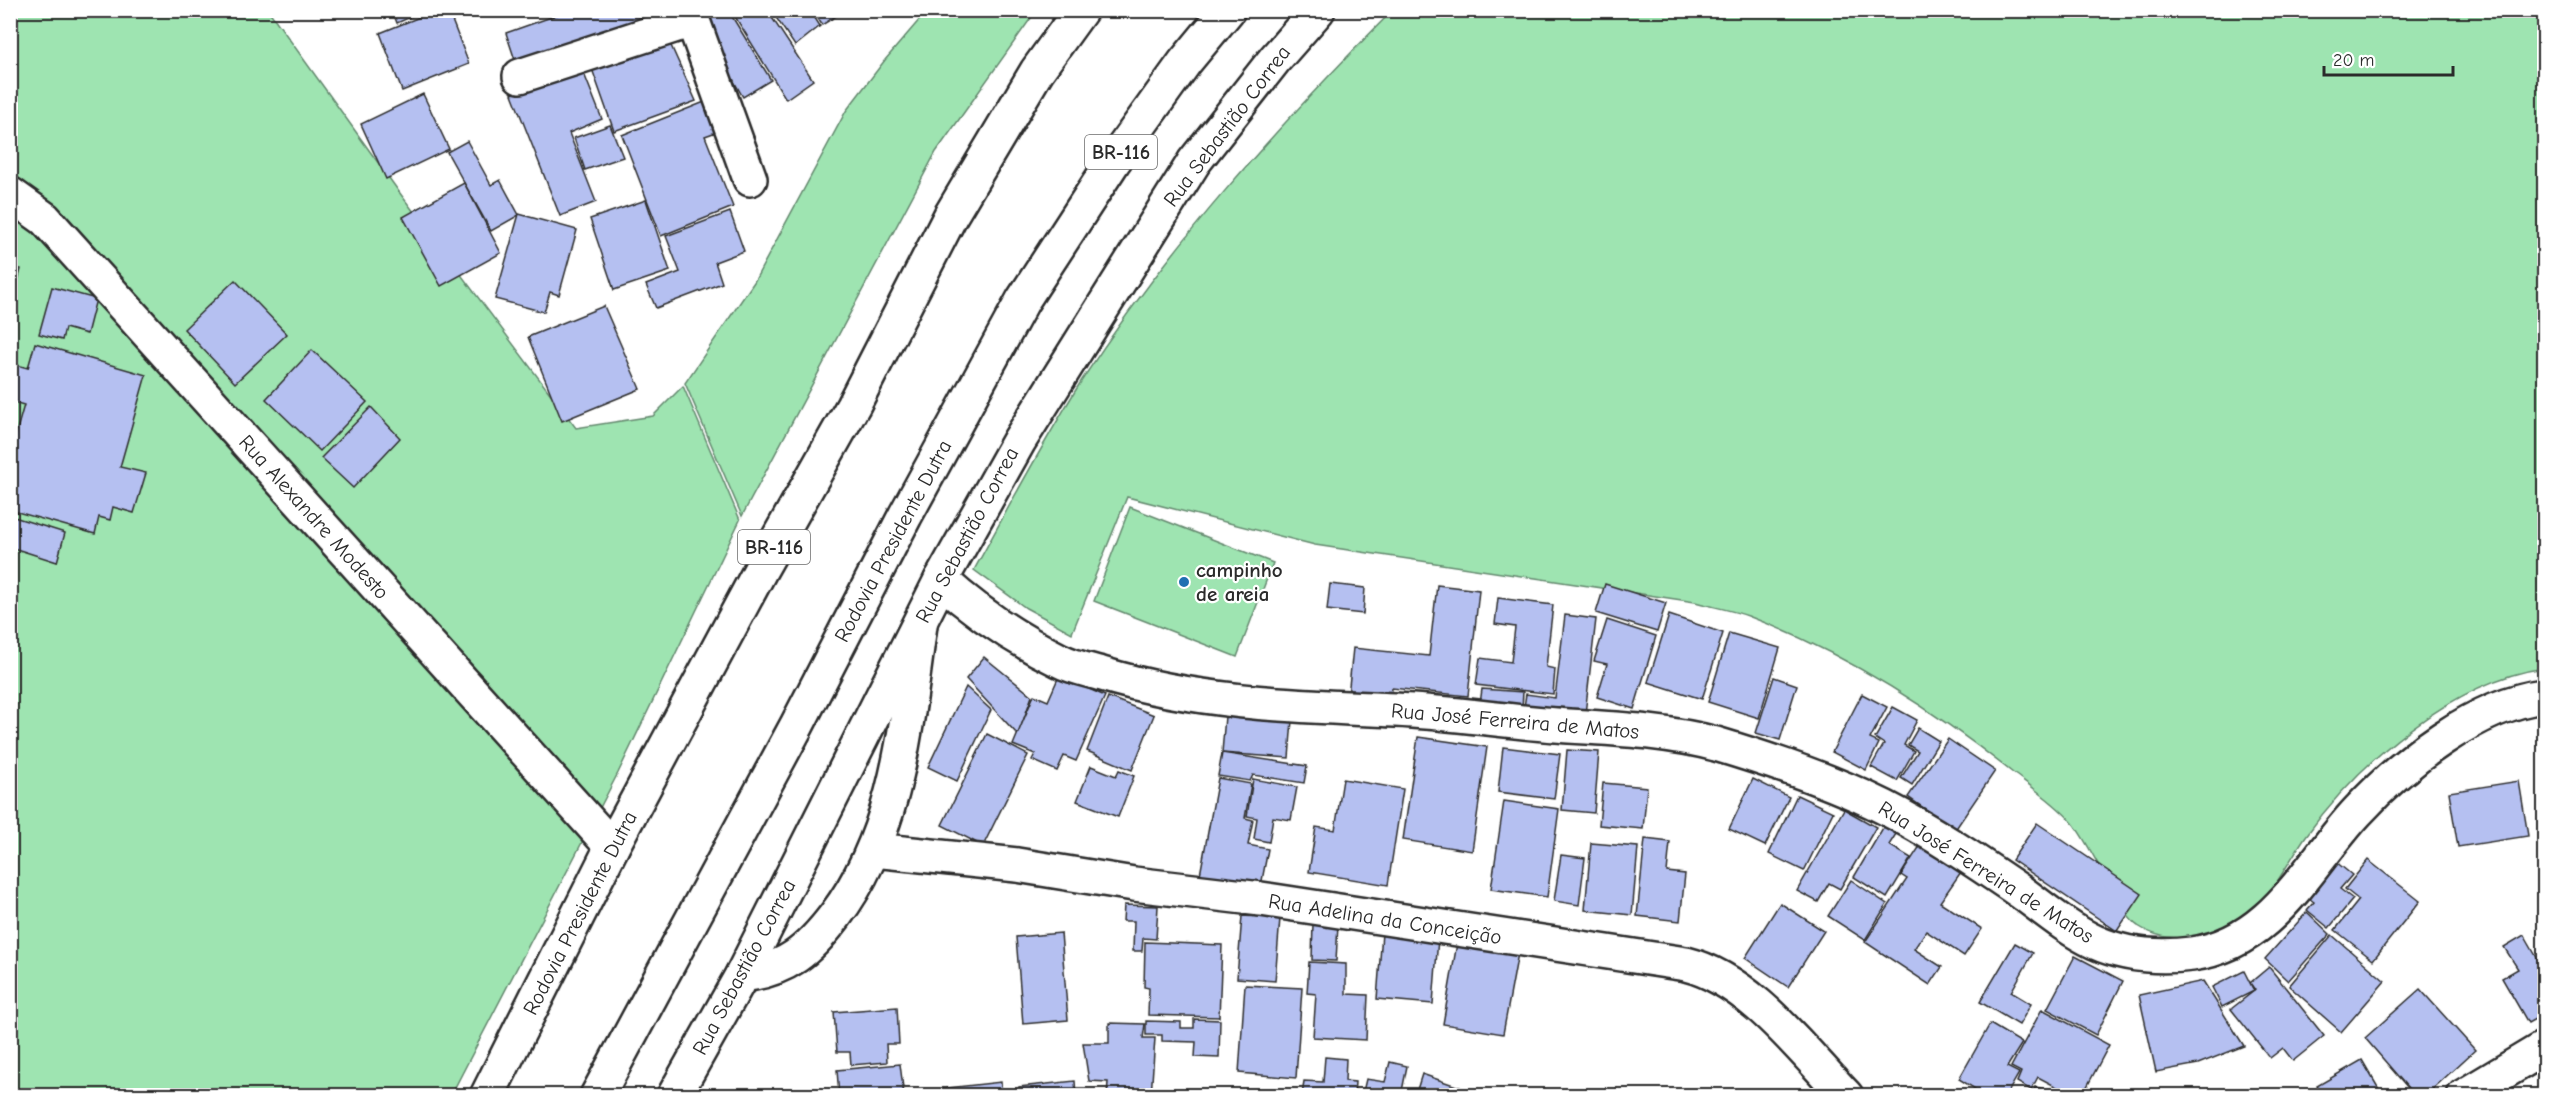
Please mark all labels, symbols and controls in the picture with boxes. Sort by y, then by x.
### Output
scale bar [2324,39,2453,77]
street label: Rua Sebastião Correa [1159,41,1295,211]
text: 20 m [2333,50,2374,71]
road number: BR-116 [1085,135,1157,169]
street label: Rua Alexandre Modesto [234,430,394,604]
street label: Rodovia Presidente Dutra [829,436,957,646]
street label: Rua Sebastião Correa [911,443,1023,627]
road number: BR-116 [738,530,810,564]
place label: campinho de areia [1196,558,1283,606]
marker: campinho de areia [1177,575,1191,589]
street label: Rua José Ferreira de Matos [1390,698,1640,744]
street label: Rua José Ferreira de Matos [1874,796,2098,948]
street label: Rodovia Presidente Dutra [518,807,642,1019]
street label: Rua Sebastião Correa [688,875,800,1059]
street label: Rua Adelina da Conceição [1267,889,1503,949]

